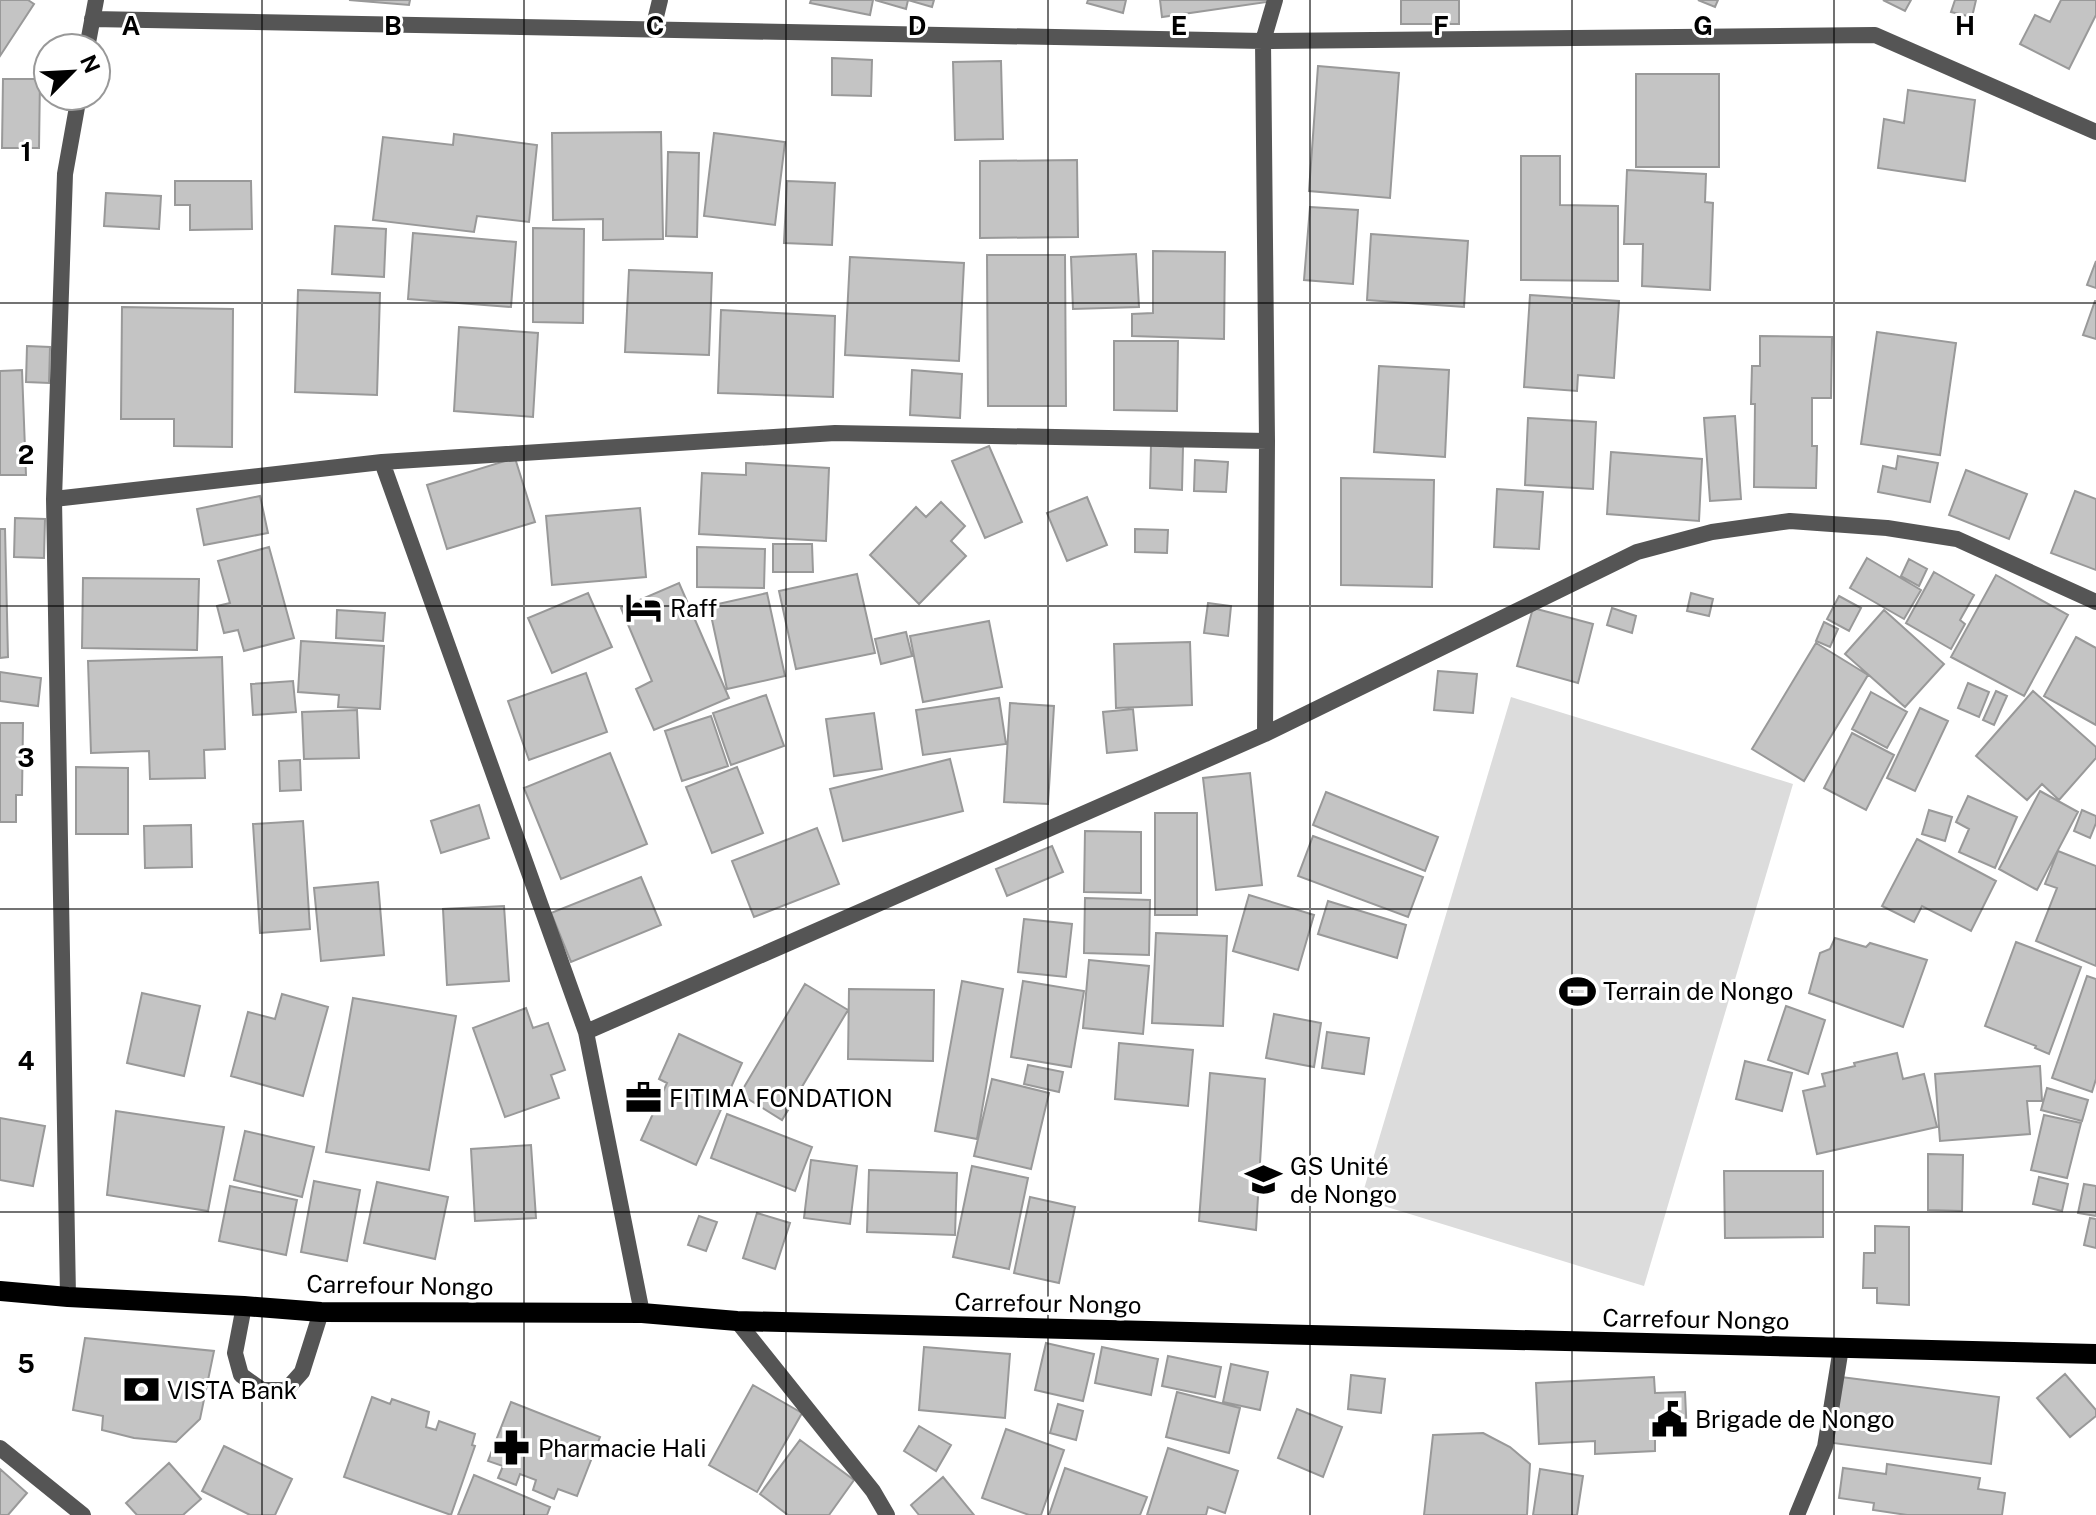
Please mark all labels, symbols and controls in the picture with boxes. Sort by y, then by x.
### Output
text: A [122,10,141,41]
text: B [384,10,402,41]
text: C [646,10,664,41]
text: D [908,10,926,41]
text: E [1171,10,1187,41]
text: F [1433,10,1449,41]
text: G [1693,10,1713,41]
text: H [1955,10,1975,41]
north arrow [32,32,112,112]
text: N [75,51,106,77]
text: 1 [20,136,32,167]
text: 2 [18,439,34,470]
hotel icon: Raff [625,589,663,627]
place label: Raff [670,594,717,622]
text: 3 [17,742,35,773]
sports icon: Terrain de Nongo [1558,972,1596,1010]
place label: Terrain de Nongo [1603,977,1793,1005]
text: 4 [17,1045,35,1076]
office icon: FITIMA FONDATION [624,1079,662,1117]
place label: FITIMA FONDATION [669,1084,893,1112]
place label: GS Unité de Nongo [1290,1152,1397,1208]
school or university icon: GS Unité de Nongo [1245,1161,1283,1199]
street label: Carrefour Nongo [306,1269,494,1301]
street label: Carrefour Nongo [954,1287,1142,1319]
street label: Carrefour Nongo [1602,1303,1790,1335]
text: 5 [17,1348,35,1379]
bank icon: VISTA Bank [122,1371,160,1409]
place label: VISTA Bank [167,1376,297,1404]
public building icon: Brigade de Nongo [1650,1400,1688,1438]
place label: Brigade de Nongo [1695,1405,1895,1433]
pharmacy icon: Pharmacie Hali [493,1429,531,1467]
place label: Pharmacie Hali [538,1434,707,1462]

